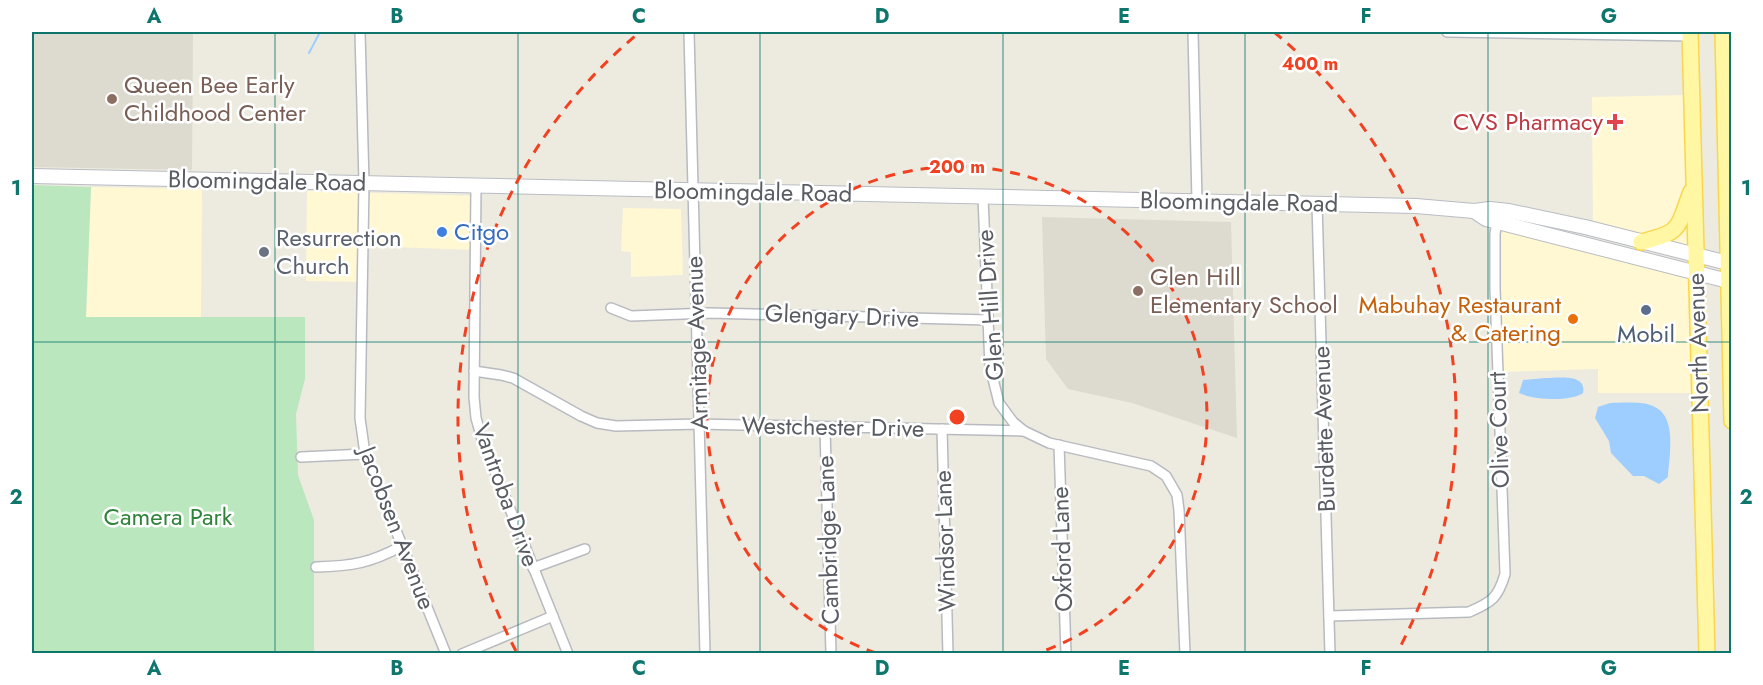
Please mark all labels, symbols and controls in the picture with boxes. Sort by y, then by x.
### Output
text: A [146,2,162,31]
text: B [390,2,404,31]
text: C [632,2,646,31]
text: D [875,2,889,31]
text: E [1118,2,1130,31]
text: F [1360,2,1372,31]
text: G [1601,2,1617,31]
text: 400 m [1282,51,1338,77]
place label: Queen Bee Early Childhood Center [124,67,307,130]
marker: Queen Bee Early Childhood Center [105,92,119,106]
place label: CVS Pharmacy [1453,104,1603,139]
marker: CVS Pharmacy [1608,115,1622,129]
text: 200 m [929,154,985,180]
street label: Bloomingdale Road [167,161,367,200]
street label: Bloomingdale Road [653,172,853,211]
text: 1 [11,174,21,203]
text: 1 [1741,174,1751,203]
street label: Bloomingdale Road [1139,182,1339,221]
place label: Citgo [454,214,509,249]
place label: Resurrection Church [276,220,402,283]
marker: Citgo [435,225,449,239]
street label: Glen Hill Drive [967,228,1012,382]
marker: Resurrection Church [257,245,271,259]
street label: Armitage Avenue [676,255,717,431]
place label: Glen Hill Elementary School [1150,259,1338,322]
street label: North Avenue [1678,272,1717,414]
marker: Glen Hill Elementary School [1131,284,1145,298]
place label: Mabuhay Restaurant & Catering [1358,287,1561,350]
street label: Glengary Drive [764,295,920,336]
marker: Mobil [1639,303,1653,317]
marker: Mabuhay Restaurant & Catering [1566,312,1580,326]
place label: Mobil [1617,316,1675,351]
street label: Burdette Avenue [1303,345,1344,513]
street label: Olive Court [1479,371,1518,489]
street label: Westchester Drive [741,407,925,446]
centre of rings [947,407,967,427]
street label: Vantroba Drive [464,418,549,571]
street label: Jacobsen Avenue [349,438,445,614]
street label: Cambridge Lane [807,455,848,625]
street label: Windsor Lane [925,470,964,612]
text: 2 [9,483,23,512]
text: 2 [1739,483,1753,512]
street label: Oxford Lane [1042,486,1081,612]
park label: Camera Park [104,499,233,534]
text: A [146,654,162,683]
text: B [390,654,404,683]
text: C [632,654,646,683]
text: D [875,654,889,683]
text: E [1118,654,1130,683]
text: F [1360,654,1372,683]
text: G [1601,654,1617,683]

